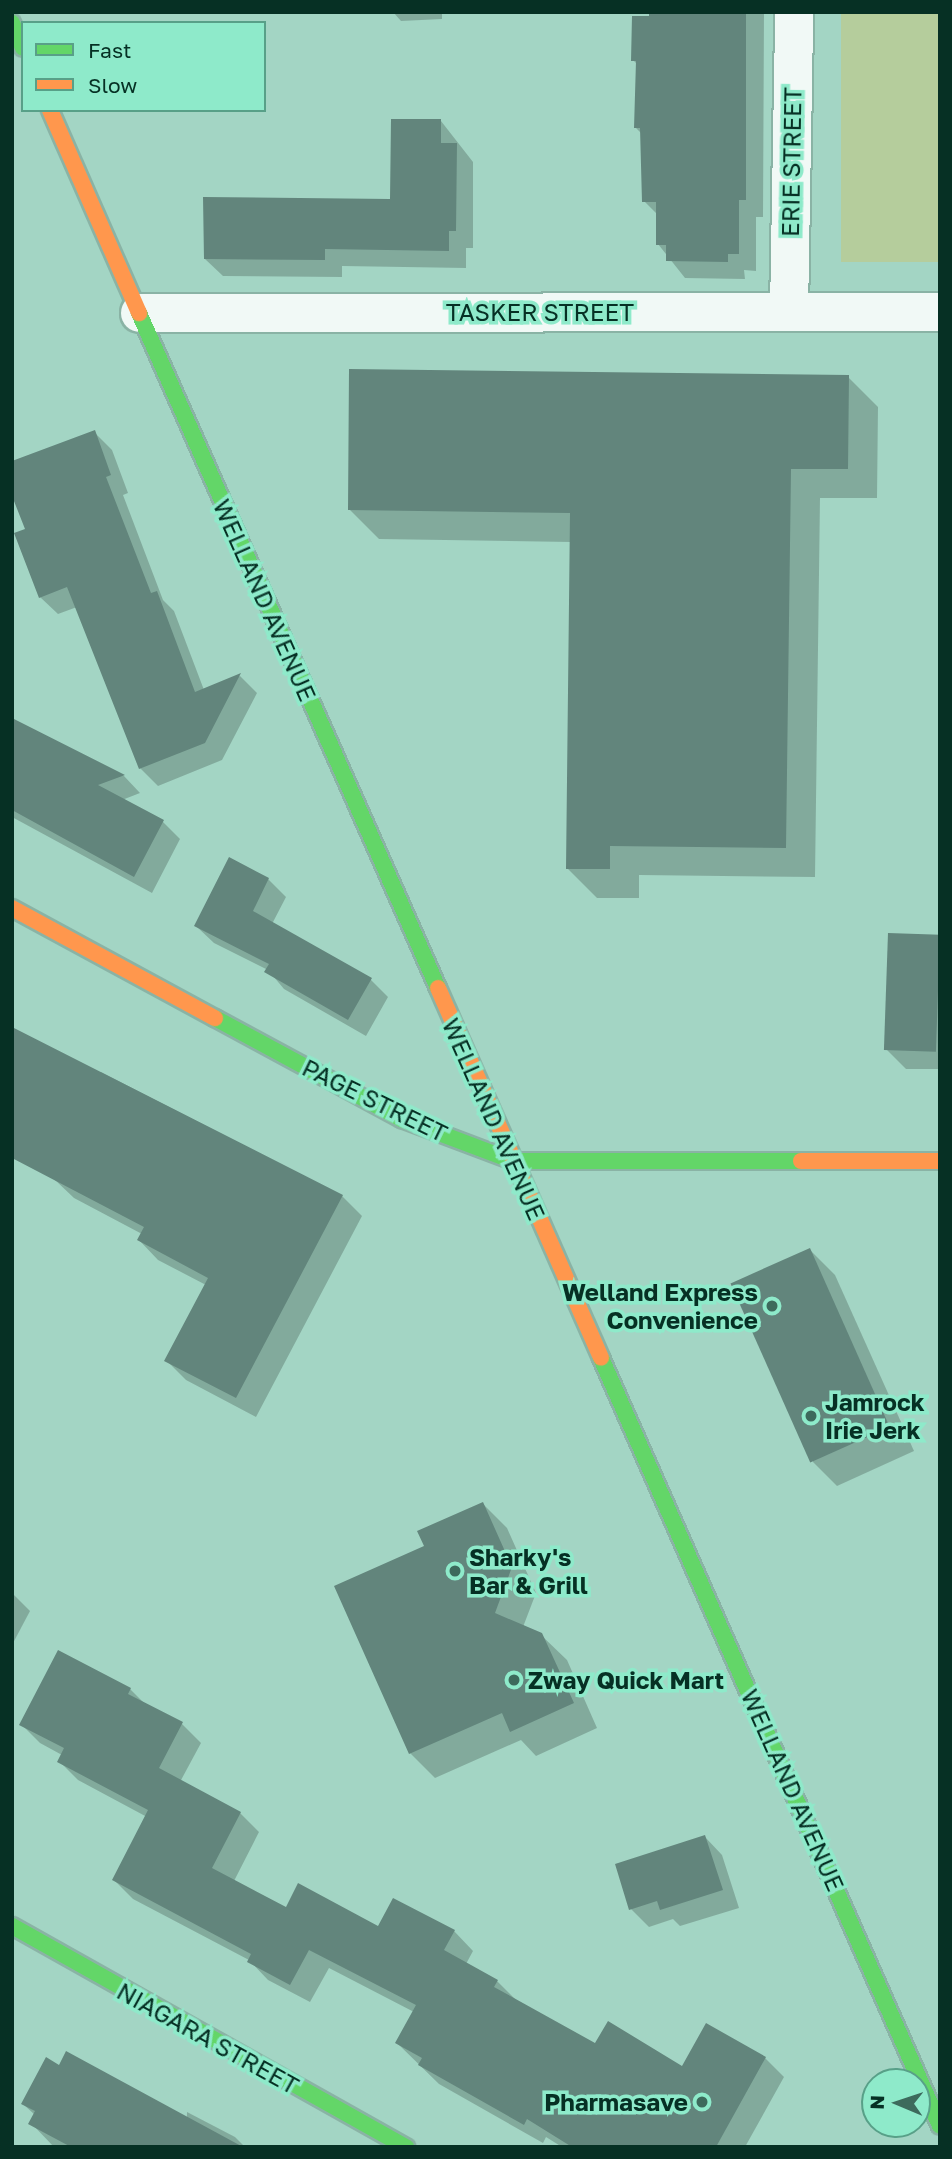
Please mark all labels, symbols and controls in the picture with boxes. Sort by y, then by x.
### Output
legend [21,21,266,112]
text: Fast [88,37,131,63]
text: Slow [88,72,137,98]
street label: ERIE STREET [775,87,807,237]
street label: TASKER STREET [446,298,634,326]
street label: WELLAND AVENUE [208,495,322,705]
street label: WELLAND AVENUE [437,1014,551,1224]
street label: PAGE STREET [298,1052,452,1148]
place label: Welland Express Convenience [562,1278,758,1334]
marker: Welland Express Convenience [764,1298,780,1314]
place label: Jamrock Irie Jerk [825,1388,925,1444]
marker: Jamrock Irie Jerk [803,1408,819,1424]
place label: Sharky's Bar & Grill [469,1543,588,1599]
marker: Sharky's Bar & Grill [447,1563,463,1579]
place label: Zway Quick Mart [528,1666,724,1694]
marker: Zway Quick Mart [506,1672,522,1688]
street label: WELLAND AVENUE [736,1685,850,1895]
street label: NIAGARA STREET [112,1976,304,2100]
north arrow [861,2068,931,2138]
place label: Pharmasave [544,2088,688,2116]
marker: Pharmasave [694,2094,710,2110]
text: N [865,2095,888,2110]

